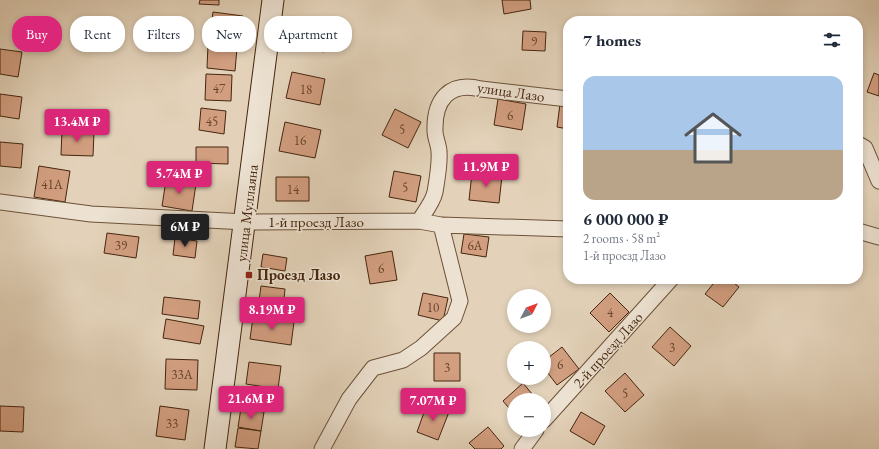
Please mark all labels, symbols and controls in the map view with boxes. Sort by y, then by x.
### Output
chip: Buy [12,16,62,52]
chip: Rent [70,16,125,52]
chip: Filters [133,16,194,52]
chip: New [202,16,256,52]
chip: Apartment [264,16,352,52]
text: 7 homes [583,29,641,51]
icon: filters [821,29,843,51]
house number: 9 [531,33,538,50]
street label: улица Лазо [476,77,546,106]
house number: 47 [213,80,226,97]
house number: 18 [300,81,312,98]
icon: home [677,102,749,174]
house number: 6 [507,107,513,124]
pin: 13.4M ₽ [40,109,114,143]
text: 13.4M ₽ [54,113,100,130]
house number: 45 [206,113,218,130]
house number: 5 [399,121,405,138]
house number: 16 [294,132,306,149]
pin: 11.9M ₽ [449,154,523,188]
text: 11.9M ₽ [463,158,509,175]
pin: 5.74M ₽ [142,161,216,195]
street label: улица Муллаяна [231,163,262,263]
text: 5.74M ₽ [156,165,202,182]
house number: 41А [41,176,64,193]
house number: 5 [402,179,408,196]
house number: 14 [287,181,300,198]
text: 6 000 000 ₽ [583,208,669,230]
street label: 1-й проезд Лазо [268,212,364,231]
pin: 6M ₽ [161,214,209,248]
text: 6M ₽ [170,218,200,235]
text: 2 rooms · 58 m² [583,230,660,247]
house number: 39 [115,237,128,254]
house number: 6А [467,237,484,254]
text: 1-й проезд Лазо [583,247,666,264]
house number: 6 [378,260,384,277]
place label: Проезд Лазо [257,265,341,284]
marker: Проезд Лазо [244,270,254,280]
north arrow [507,289,551,333]
map controls [507,289,551,437]
pin: 8.19M ₽ [235,297,309,331]
house number: 10 [427,299,439,316]
text: 8.19M ₽ [249,301,295,318]
house number: 4 [607,304,614,321]
street label: 2-й проезд Лазо [569,308,647,392]
house number: 3 [669,339,675,356]
button: + [507,341,551,385]
house number: 6 [557,356,563,373]
house number: 3 [444,359,450,376]
house number: 33А [171,366,194,383]
house number: 5 [622,385,628,402]
pin: 21.6M ₽ [214,386,288,420]
pin: 7.07M ₽ [396,388,470,422]
text: 21.6M ₽ [228,390,274,407]
text: 7.07M ₽ [410,392,456,409]
button: − [507,393,551,437]
house number: 33 [166,415,178,432]

